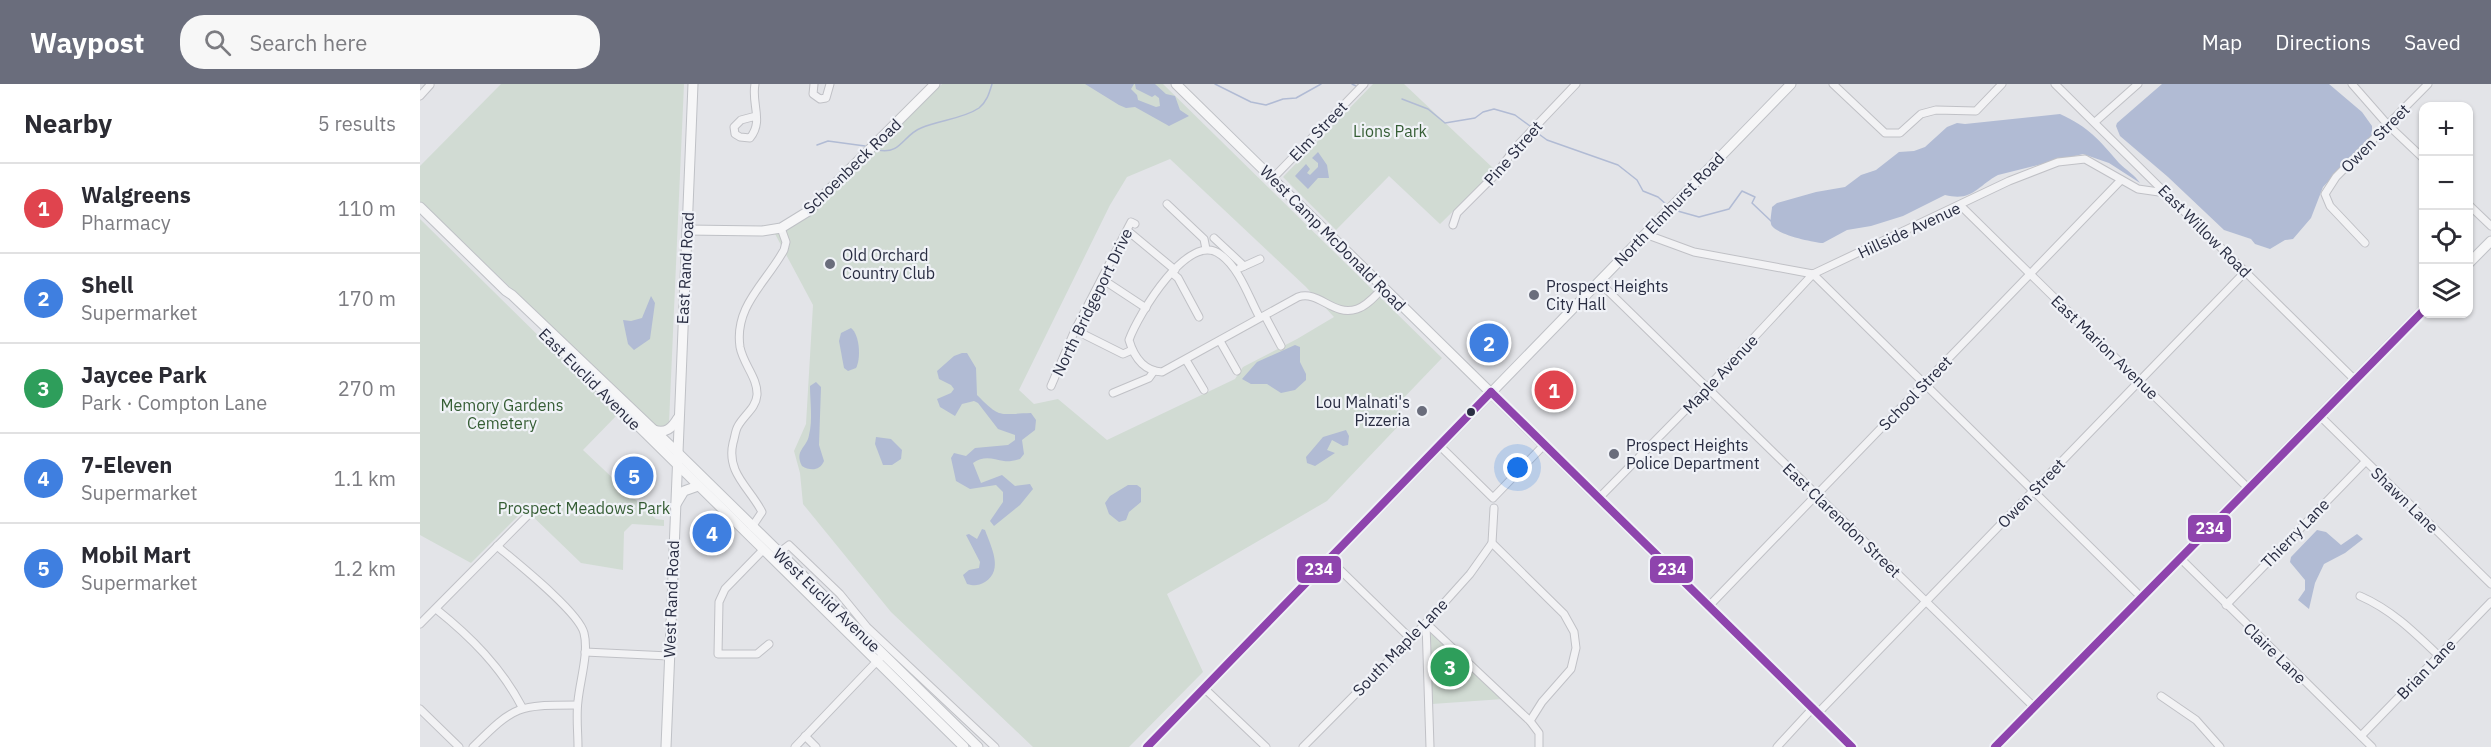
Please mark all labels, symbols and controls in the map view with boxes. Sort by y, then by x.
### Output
search box [180,15,600,69]
text: Waypost [30,24,144,61]
icon: search [201,26,234,59]
text: Search here [249,28,367,57]
text: Map [2202,28,2242,56]
text: Directions [2275,28,2371,56]
text: Saved [2404,28,2461,56]
street label: Elm Street [1285,97,1351,165]
street label: Owen Street [2336,99,2414,177]
map controls [2419,102,2473,318]
button: + [2419,102,2473,156]
text: Nearby [24,106,112,140]
text: 5 results [318,110,396,137]
street label: Schoenbeck Road [799,114,905,218]
street label: Pine Street [1479,117,1547,189]
park label: Lions Park [1353,121,1428,141]
street label: North Elmhurst Road [1610,148,1728,270]
button: − [2419,156,2473,210]
street label: West Camp McDonald Road [1256,161,1410,315]
text: Walgreens [81,180,191,209]
street label: East Willow Road [2154,180,2256,282]
text: 1 [38,195,50,222]
text: 110 m [338,195,396,222]
street label: Hillside Avenue [1854,197,1964,263]
text: Pharmacy [81,209,171,236]
button: locate [2419,210,2473,264]
street label: East Rand Road [672,211,698,325]
street label: North Bridgeport Drive [1047,225,1137,379]
place label: Old Orchard Country Club [842,245,935,283]
marker: Old Orchard Country Club [823,257,837,271]
button: layers [2419,264,2473,318]
text: Shell [81,270,133,299]
place label: Prospect Heights City Hall [1546,276,1669,314]
text: 2 [38,285,50,312]
text: 170 m [338,285,396,312]
marker: Prospect Heights City Hall [1527,288,1541,302]
street label: East Marion Avenue [2047,291,2163,404]
text: Supermarket [81,299,198,326]
pin: 2 [1470,320,1508,366]
street label: East Euclid Avenue [535,324,645,434]
street label: Maple Avenue [1678,330,1762,418]
street label: School Street [1874,351,1956,435]
text: Jaycee Park [81,360,207,389]
pin: 1 [1534,368,1574,412]
text: 3 [38,375,50,402]
text: 270 m [338,375,396,402]
text: Park · Compton Lane [81,389,267,416]
place label: Lou Malnati's Pizzeria [1316,392,1410,430]
park label: Memory Gardens Cemetery [441,395,563,433]
marker: Lou Malnati's Pizzeria [1415,404,1429,418]
unlabelled marker [1465,406,1477,418]
place label: Prospect Heights Police Department [1626,435,1760,473]
marker: Prospect Heights Police Department [1607,447,1621,461]
text: 7-Eleven [81,450,172,479]
your location [1503,453,1532,482]
pin: 5 [614,454,654,498]
street label: Owen Street [1993,454,2069,532]
street label: East Clarendon Street [1779,458,1905,582]
street label: Shawn Lane [2367,463,2443,537]
text: 4 [38,465,50,492]
text: 1.1 km [334,465,396,492]
text: Supermarket [81,479,198,506]
street label: Thierry Lane [2257,494,2333,572]
park label: Prospect Meadows Park [498,498,671,518]
pin: 4 [692,510,732,556]
line badge: 234 [2187,514,2232,543]
text: 234 [2196,518,2225,538]
text: Mobil Mart [81,540,191,569]
street label: West Rand Road [659,540,683,658]
street label: West Euclid Avenue [769,544,885,656]
text: 5 [38,555,50,582]
text: 1.2 km [334,555,396,582]
line badge: 234 [1296,555,1342,584]
line badge: 234 [1649,555,1694,584]
text: 234 [1305,559,1334,579]
text: 234 [1658,559,1687,579]
text: Supermarket [81,569,198,596]
street label: South Maple Lane [1348,594,1452,700]
street label: Claire Lane [2239,618,2311,688]
street label: Brian Lane [2392,635,2460,703]
pin: 3 [1430,644,1470,690]

